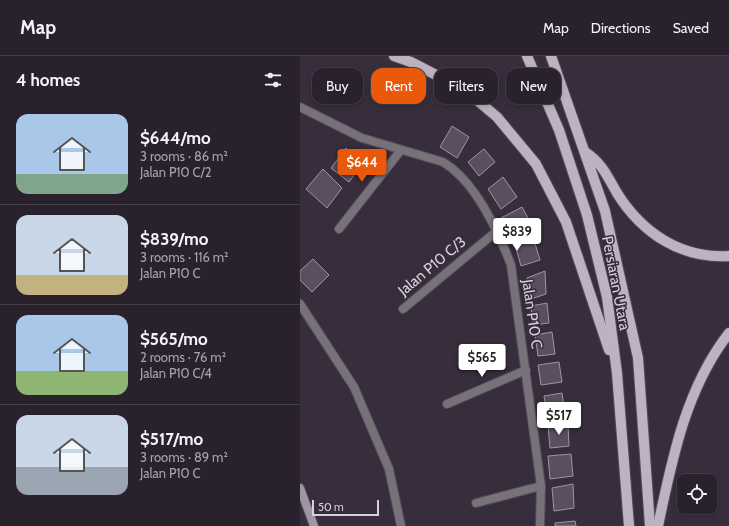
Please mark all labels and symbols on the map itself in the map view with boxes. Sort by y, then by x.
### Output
pin: $644 [338,149,386,183]
pin: $839 [493,218,541,252]
street label: Jalan P10 C/3 [394,232,470,300]
street label: Persiaran Utara [598,234,634,333]
street label: Jalan P10 C [518,277,546,350]
pin: $565 [458,344,506,378]
pin: $517 [535,402,583,436]
scale bar [312,498,379,517]

